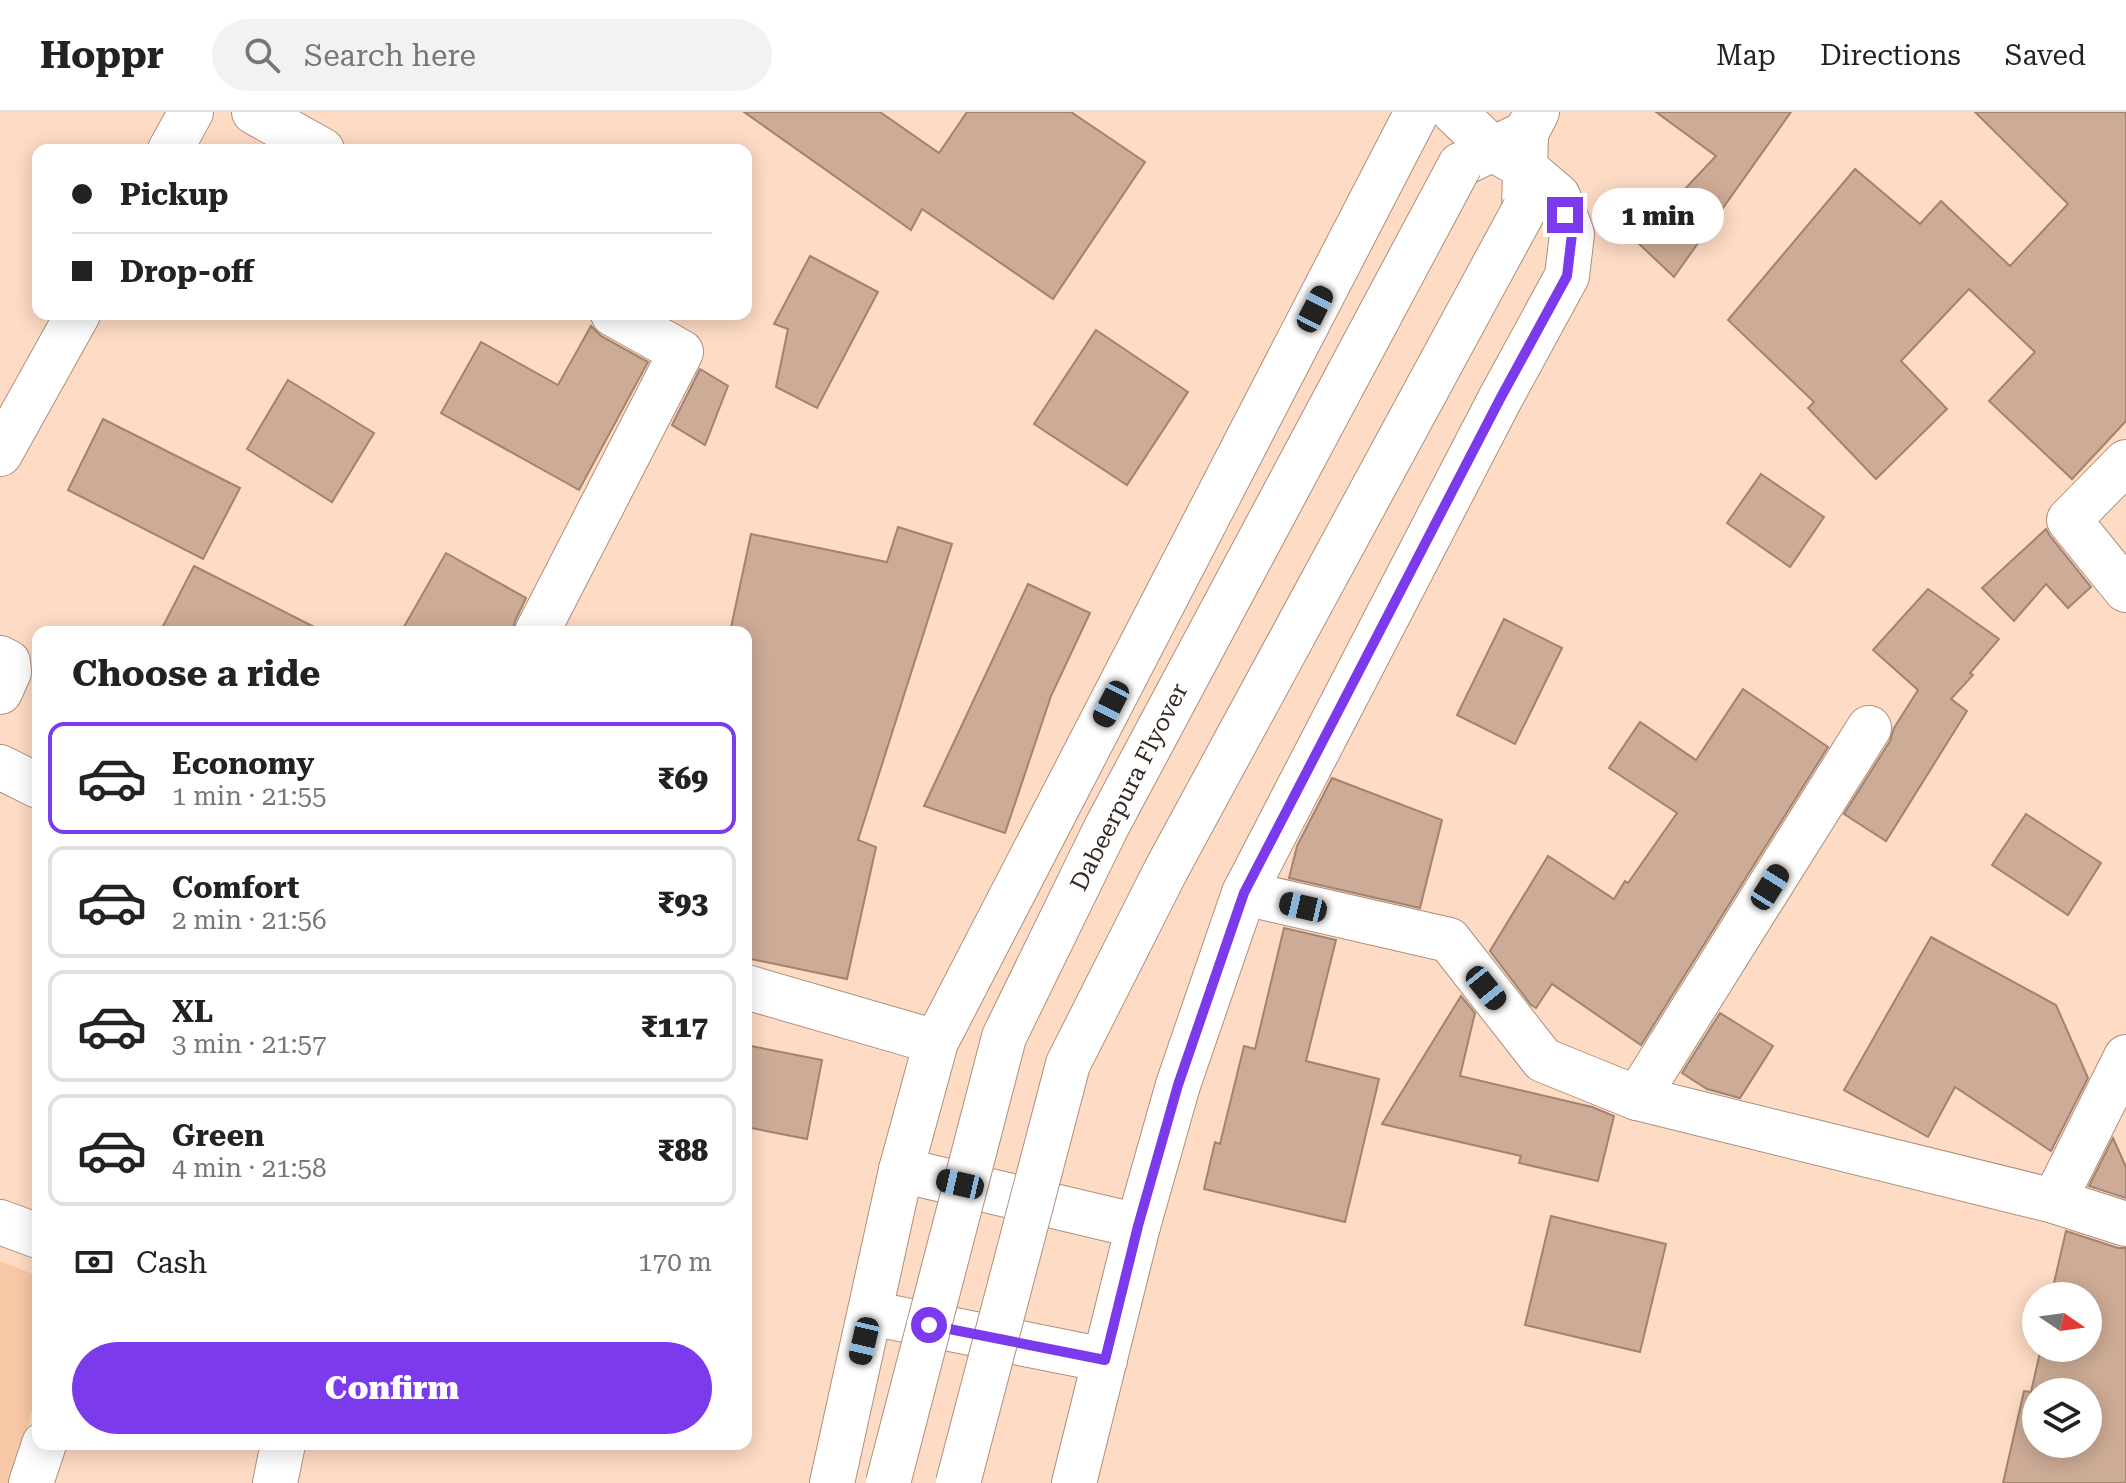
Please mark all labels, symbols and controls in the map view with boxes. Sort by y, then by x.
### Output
search box [212,19,772,91]
text: Hoppr [40,33,164,77]
icon: search [240,33,284,77]
text: Search here [304,38,476,73]
text: Map [1716,39,1776,72]
text: Directions [1820,39,1961,72]
text: Saved [2005,39,2086,72]
text: Pickup [120,177,228,212]
callout: 1 min [1593,187,1725,243]
route end [1547,197,1583,233]
text: 1 min [1621,201,1695,231]
text: Drop-off [120,254,254,289]
car [1293,282,1337,336]
text: Choose a ride [72,653,320,695]
car [1089,677,1133,731]
street label: Dabeerpura Flyover [1065,679,1194,895]
icon: car [76,742,148,814]
text: Economy [172,746,314,781]
text: ₹69 [658,761,708,796]
text: 1 min · 21:55 [172,781,327,811]
car [1747,860,1793,914]
icon: car [76,866,148,938]
text: Comfort [172,870,299,905]
text: ₹93 [658,885,708,920]
car [1277,890,1329,924]
text: 2 min · 21:56 [172,905,327,935]
car [1462,962,1510,1014]
icon: car [76,990,148,1062]
text: XL [172,994,213,1029]
text: ₹117 [641,1009,708,1044]
text: 3 min · 21:57 [172,1029,327,1059]
icon: car [76,1114,148,1186]
text: Green [172,1118,264,1153]
text: ₹88 [658,1133,708,1168]
text: 4 min · 21:58 [172,1153,327,1183]
car [934,1167,986,1201]
icon: cash [72,1240,116,1284]
text: Cash [136,1245,207,1280]
text: 170 m [638,1247,712,1277]
north arrow [2022,1282,2102,1362]
map controls [2022,1282,2102,1458]
route start [911,1307,947,1343]
car [847,1315,881,1367]
button: Confirm [72,1342,712,1434]
button: layers [2022,1378,2102,1458]

